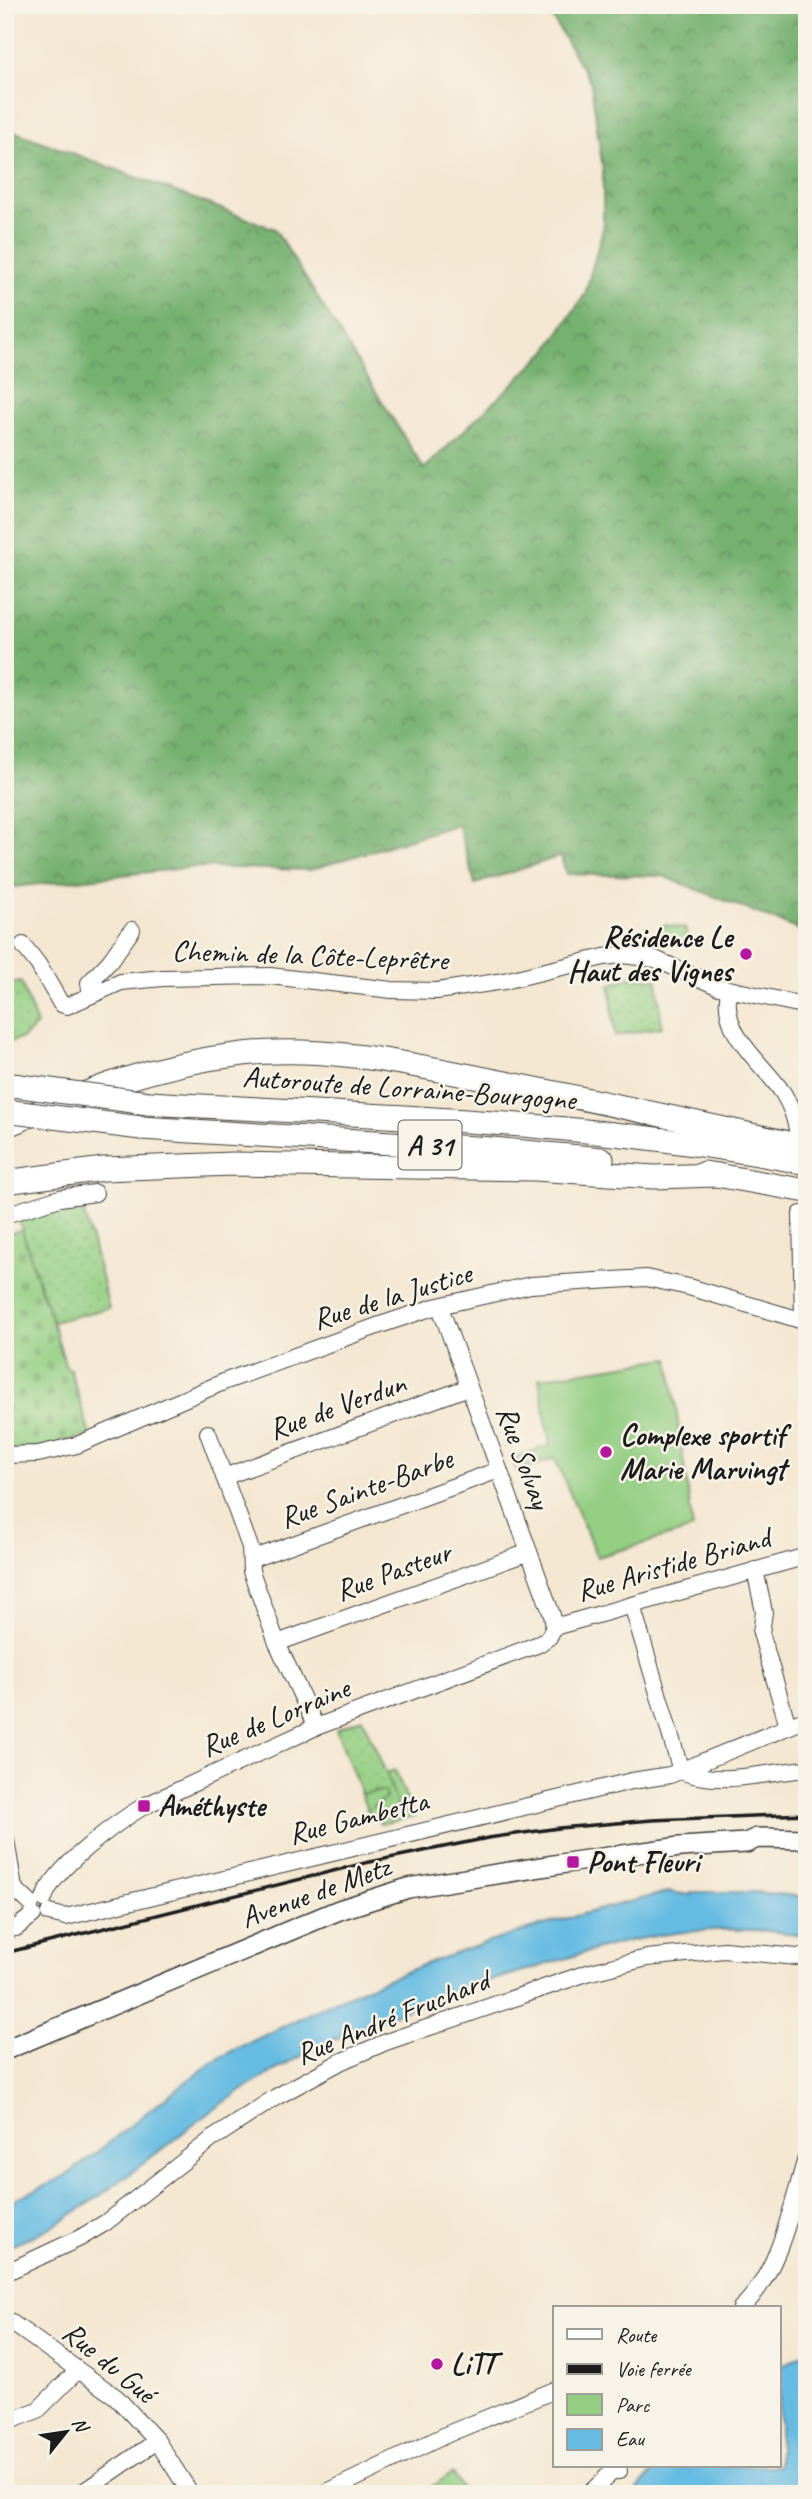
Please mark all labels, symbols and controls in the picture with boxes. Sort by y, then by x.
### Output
place label: Résidence Le Haut des Vignes [567,918,735,990]
street label: Chemin de la Côte-Leprêtre [171,931,451,979]
marker: Résidence Le Haut des Vignes [738,946,754,962]
street label: Autoroute de Lorraine-Bourgogne [241,1057,579,1119]
road number: A 31 [398,1120,462,1170]
street label: Rue de la Justice [308,1253,478,1338]
street label: Rue de Verdun [263,1363,412,1448]
street label: Rue Solvay [488,1400,561,1516]
place label: Complexe sportif Marie Marvingt [620,1416,792,1488]
street label: Rue Sainte-Barbe [274,1438,460,1537]
marker: Complexe sportif Marie Marvingt [598,1444,614,1460]
street label: Rue Aristide Briand [572,1517,778,1610]
street label: Rue Pasteur [330,1532,458,1609]
street label: Rue de Lorraine [195,1668,357,1765]
street label: Rue Gambetta [284,1781,433,1853]
place label: Améthyste [158,1787,268,1825]
marker: Améthyste [136,1798,152,1814]
place label: Pont Fleuri [587,1843,704,1881]
street label: Avenue de Metz [235,1847,397,1936]
marker: Pont Fleuri [565,1854,581,1870]
street label: Rue André Fruchard [290,1959,498,2073]
legend [553,2306,780,2468]
street label: Rue du Gué [55,2313,167,2414]
text: Route [616,2322,657,2348]
place label: LiTT [451,2345,504,2383]
marker: LiTT [429,2356,445,2372]
text: Voie ferrée [616,2356,693,2382]
text: Parc [616,2392,651,2418]
north arrow [32,2398,102,2468]
text: N [67,2413,95,2438]
text: Eau [616,2426,645,2452]

